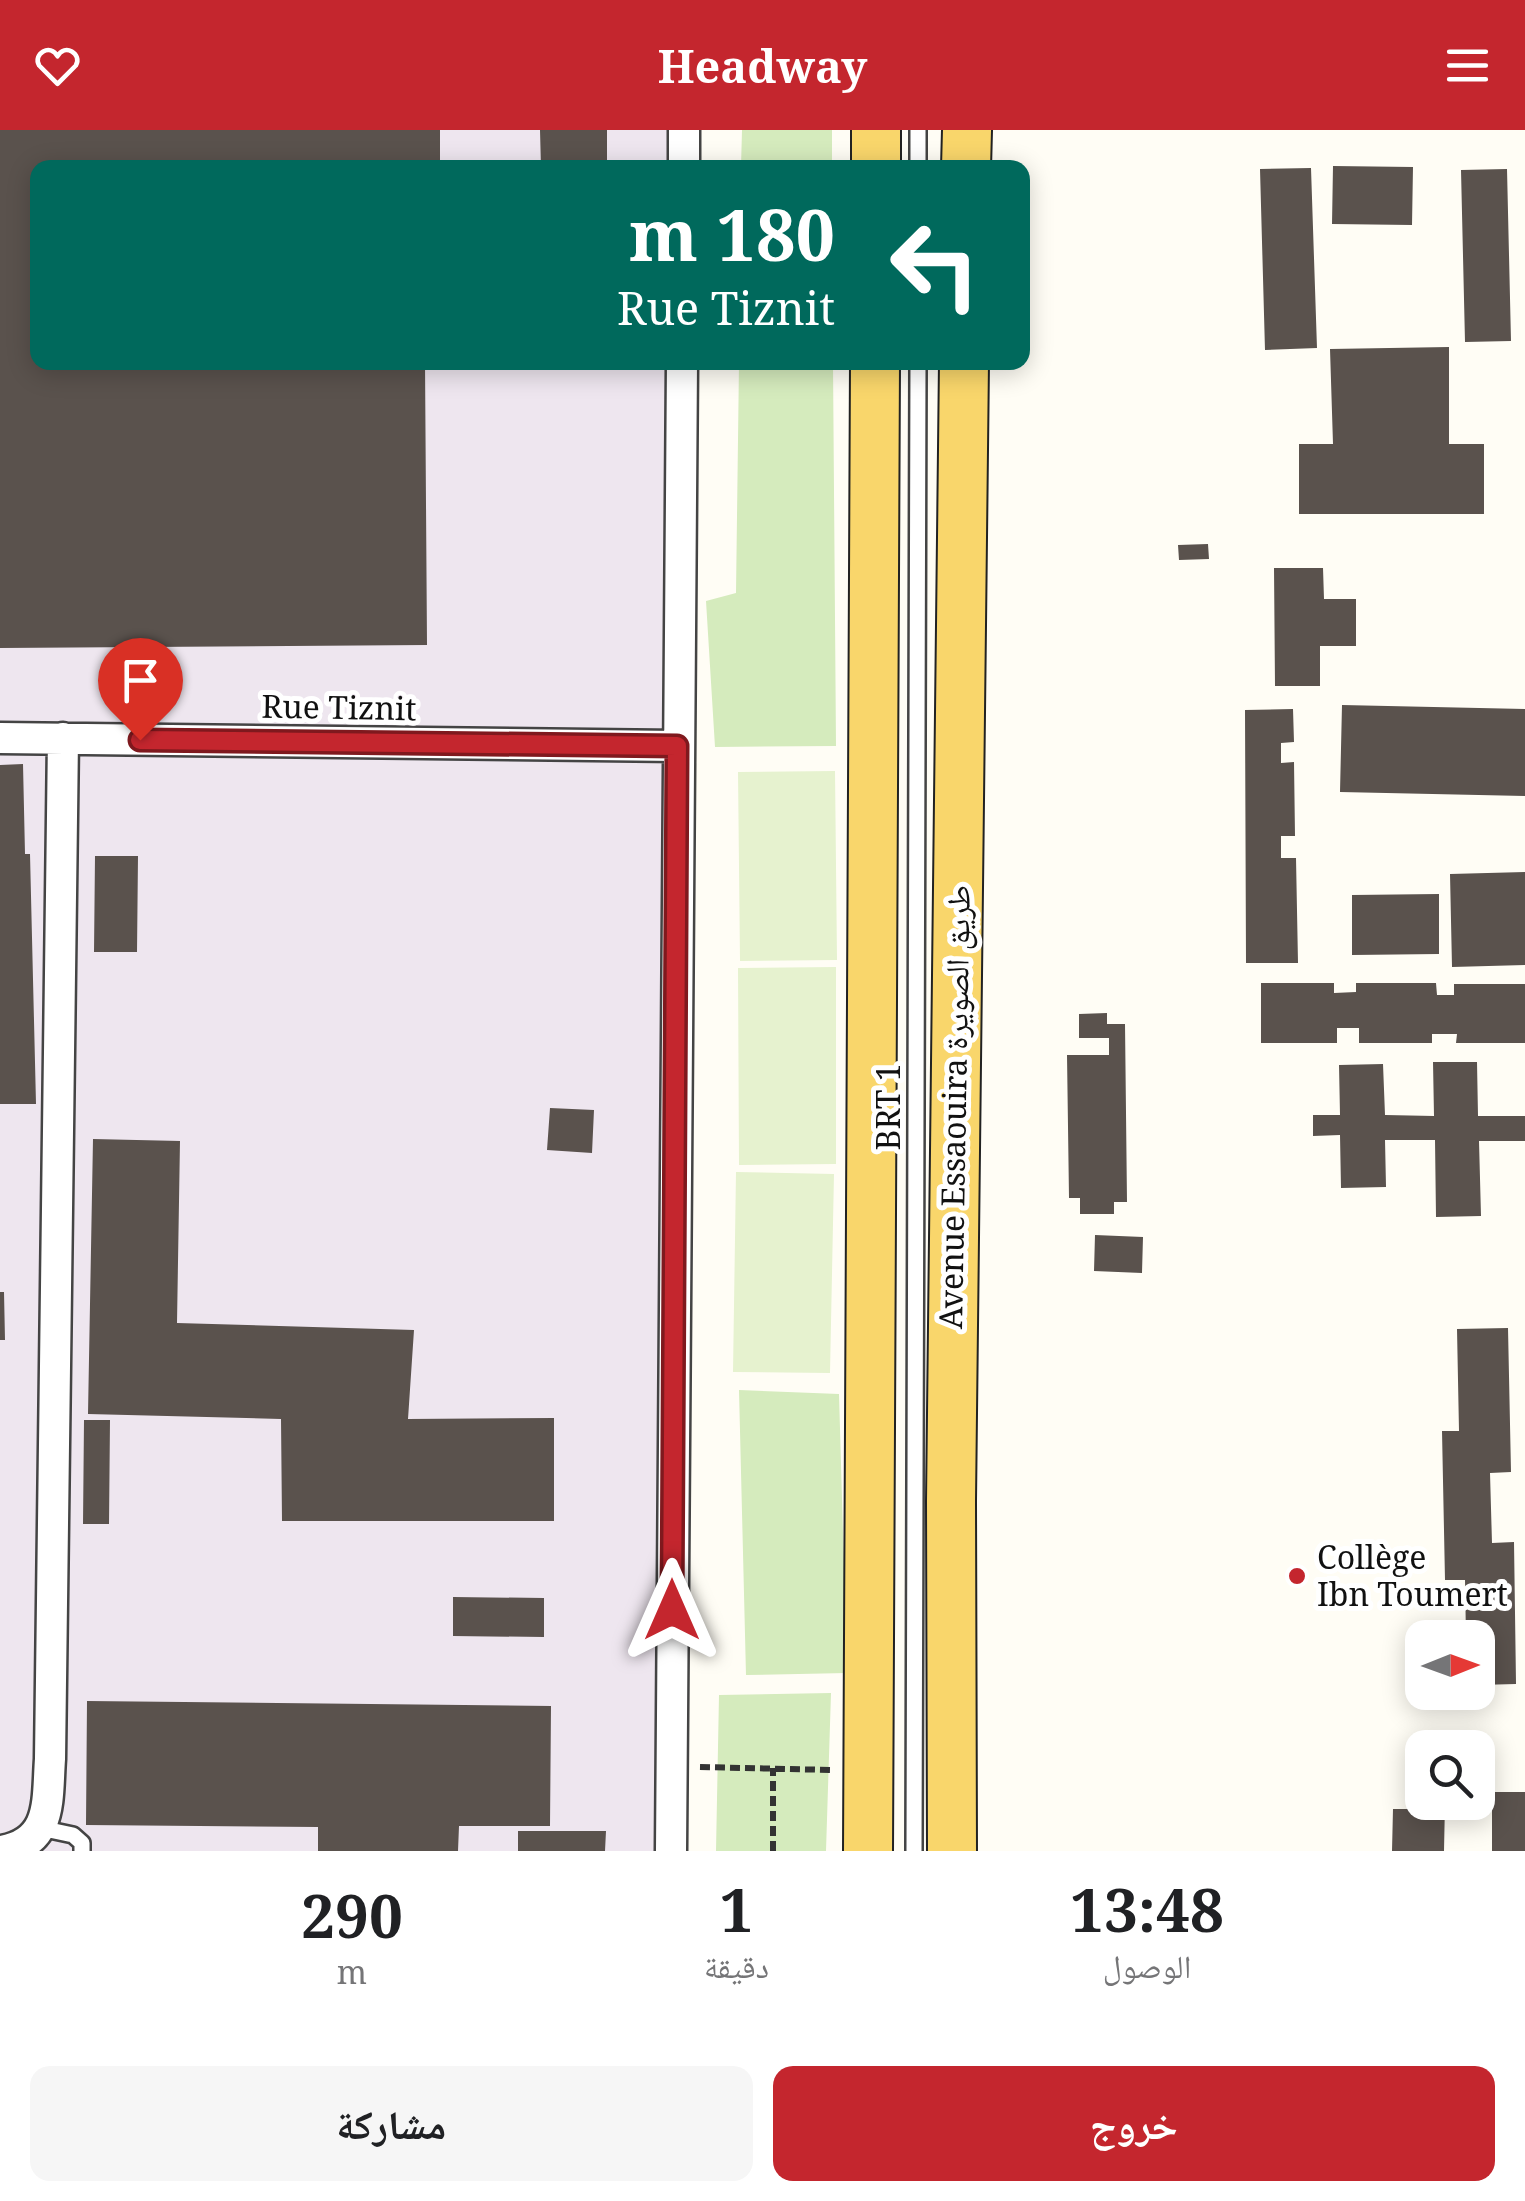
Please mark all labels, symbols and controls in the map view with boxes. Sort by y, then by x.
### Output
text: Headway [658,35,867,96]
icon: heart [30,38,85,93]
icon: menu [1440,38,1495,93]
text: 180 m [629,186,835,282]
icon: left [870,200,1000,330]
text: Rue Tiznit [617,277,835,338]
pin [98,638,183,741]
icon: arrive [113,653,168,708]
street label: Rue Tiznit [261,684,417,729]
street label: Avenue Essaouira طريق الصويرة [928,884,979,1330]
street label: BRT 1 [866,1063,909,1151]
place label: Collège Ibn Toumert [1317,1535,1508,1615]
position arrow [620,1558,724,1662]
marker: Collège Ibn Toumert [1286,1565,1308,1587]
north arrow [1405,1620,1495,1710]
map controls [1405,1620,1495,1820]
button: search [1405,1730,1495,1820]
text: 1 [719,1868,753,1950]
text: 13:48 [1070,1868,1224,1950]
text: 290 [301,1874,403,1956]
text: دقيقة [704,1944,769,1987]
text: الوصول [1103,1944,1191,1987]
text: m [337,1950,367,1993]
button: مشاركة [30,2066,753,2181]
button: خروج [773,2066,1495,2181]

